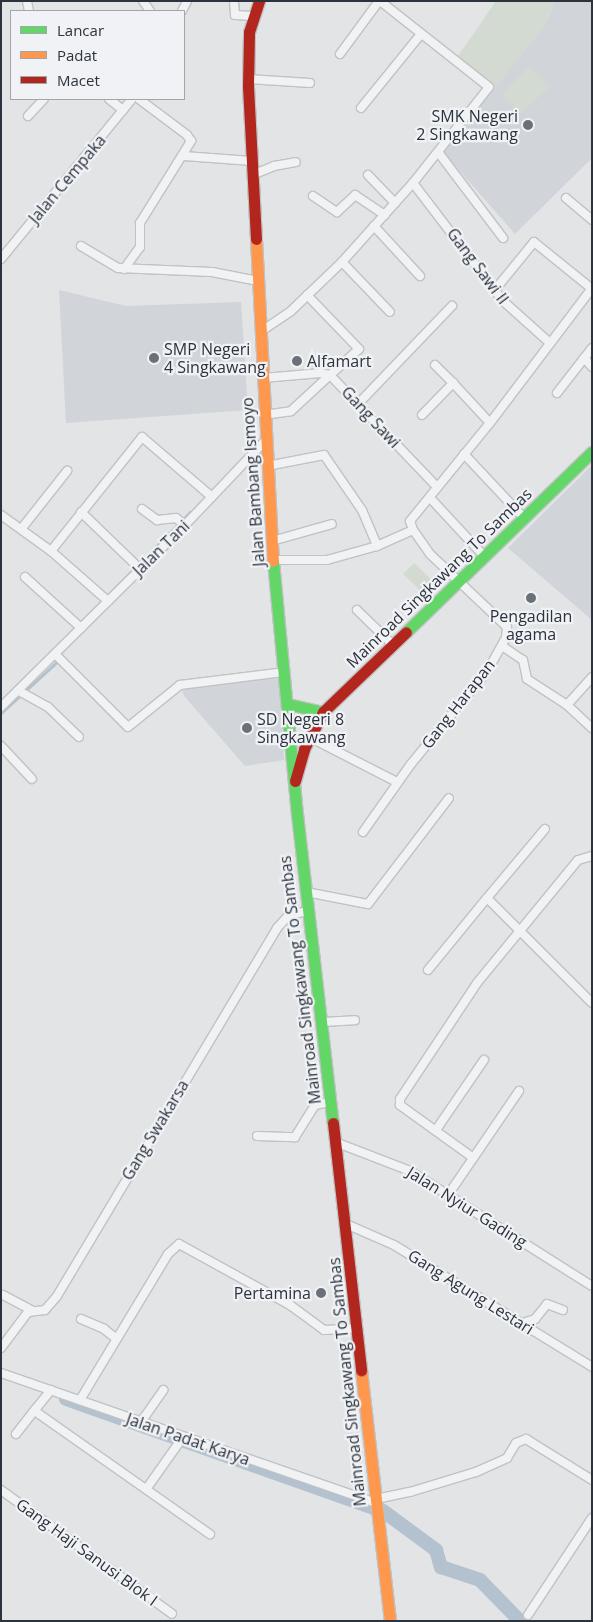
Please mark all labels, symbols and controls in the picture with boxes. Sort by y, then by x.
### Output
legend [10,10,185,100]
text: Lancar [57,20,104,40]
text: Padat [57,45,97,65]
text: Macet [57,70,100,90]
place label: SMK Negeri 2 Singkawang [416,106,518,144]
marker: SMK Negeri 2 Singkawang [522,119,534,131]
street label: Jalan Cempaka [24,131,110,227]
street label: Gang Sawi II [443,224,513,308]
place label: SMP Negeri 4 Singkawang [164,339,266,377]
place label: Alfamart [307,351,371,371]
marker: SMP Negeri 4 Singkawang [148,352,160,364]
marker: Alfamart [291,355,303,367]
street label: Gang Sawi [338,382,404,452]
street label: Jalan Bambang Ismoyo [238,397,268,567]
street label: Mainroad Singkawang To Sambas [342,484,536,672]
street label: Jalan Tani [129,516,193,580]
marker: Pengadilan agama [525,592,537,604]
place label: Pengadilan agama [490,606,572,644]
street label: Gang Harapan [417,656,499,752]
place label: SD Negeri 8 Singkawang [257,709,345,747]
marker: SD Negeri 8 Singkawang [241,722,253,734]
street label: Mainroad Singkawang To Sambas [275,855,325,1105]
street label: Gang Swakarsa [118,1076,192,1184]
street label: Jalan Nyiur Gading [404,1162,530,1252]
street label: Gang Agung Lestari [405,1246,537,1338]
street label: Mainroad Singkawang To Sambas [324,1257,370,1507]
place label: Pertamina [234,1283,311,1303]
marker: Pertamina [315,1287,327,1299]
street label: Jalan Padat Karya [124,1409,252,1469]
street label: Gang Haji Sanusi Blok I [12,1494,162,1610]

